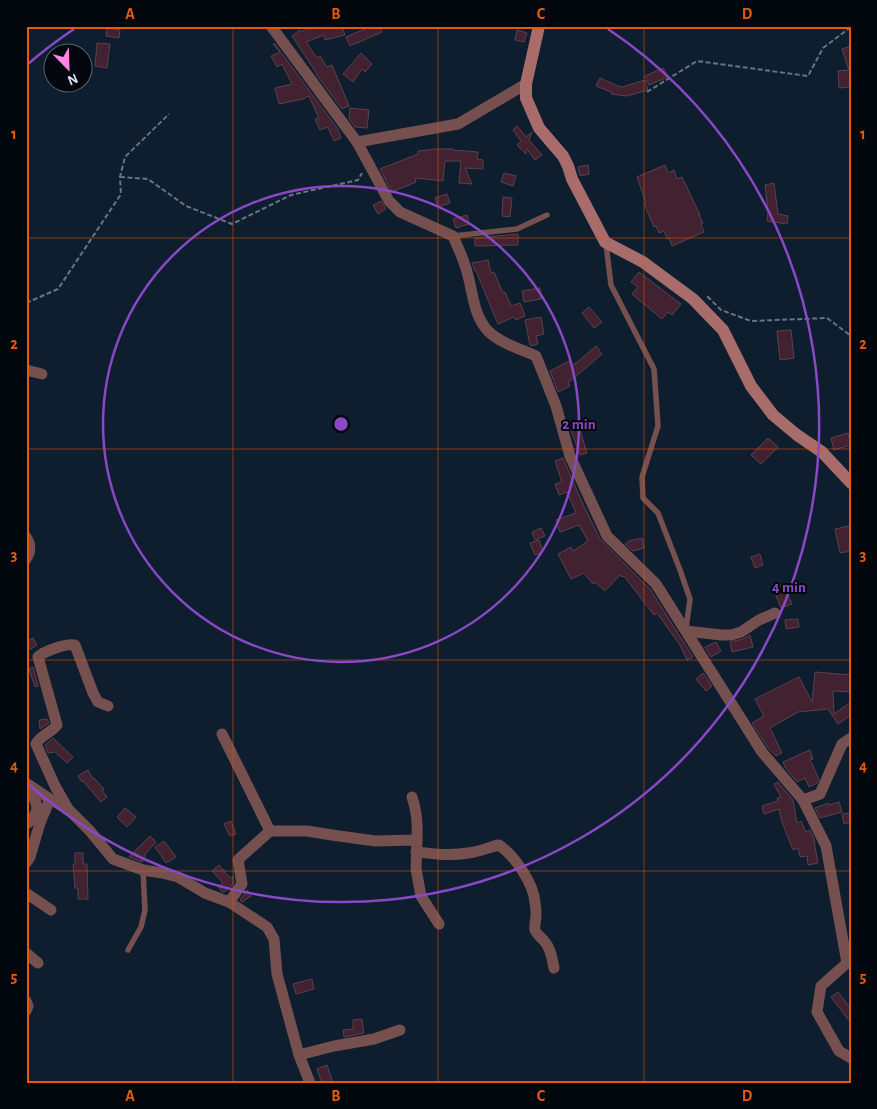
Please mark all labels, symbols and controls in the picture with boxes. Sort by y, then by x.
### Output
text: A [125,6,135,22]
text: B [331,6,341,22]
text: C [537,6,546,22]
text: D [742,6,753,22]
north arrow [42,42,92,92]
text: N [65,71,80,87]
text: 1 [11,126,17,142]
text: 1 [860,126,866,142]
text: 2 [10,336,18,352]
text: 2 [859,336,867,352]
centre of rings [332,415,350,433]
text: 2 min [562,417,596,432]
text: 3 [11,547,18,563]
text: 3 [860,547,867,563]
text: 4 min [772,580,806,595]
text: 4 [10,758,18,774]
text: 4 [859,758,867,774]
text: 5 [11,969,18,985]
text: 5 [860,969,867,985]
text: A [125,1088,135,1104]
text: B [331,1088,341,1104]
text: C [537,1088,546,1104]
text: D [742,1088,753,1104]

